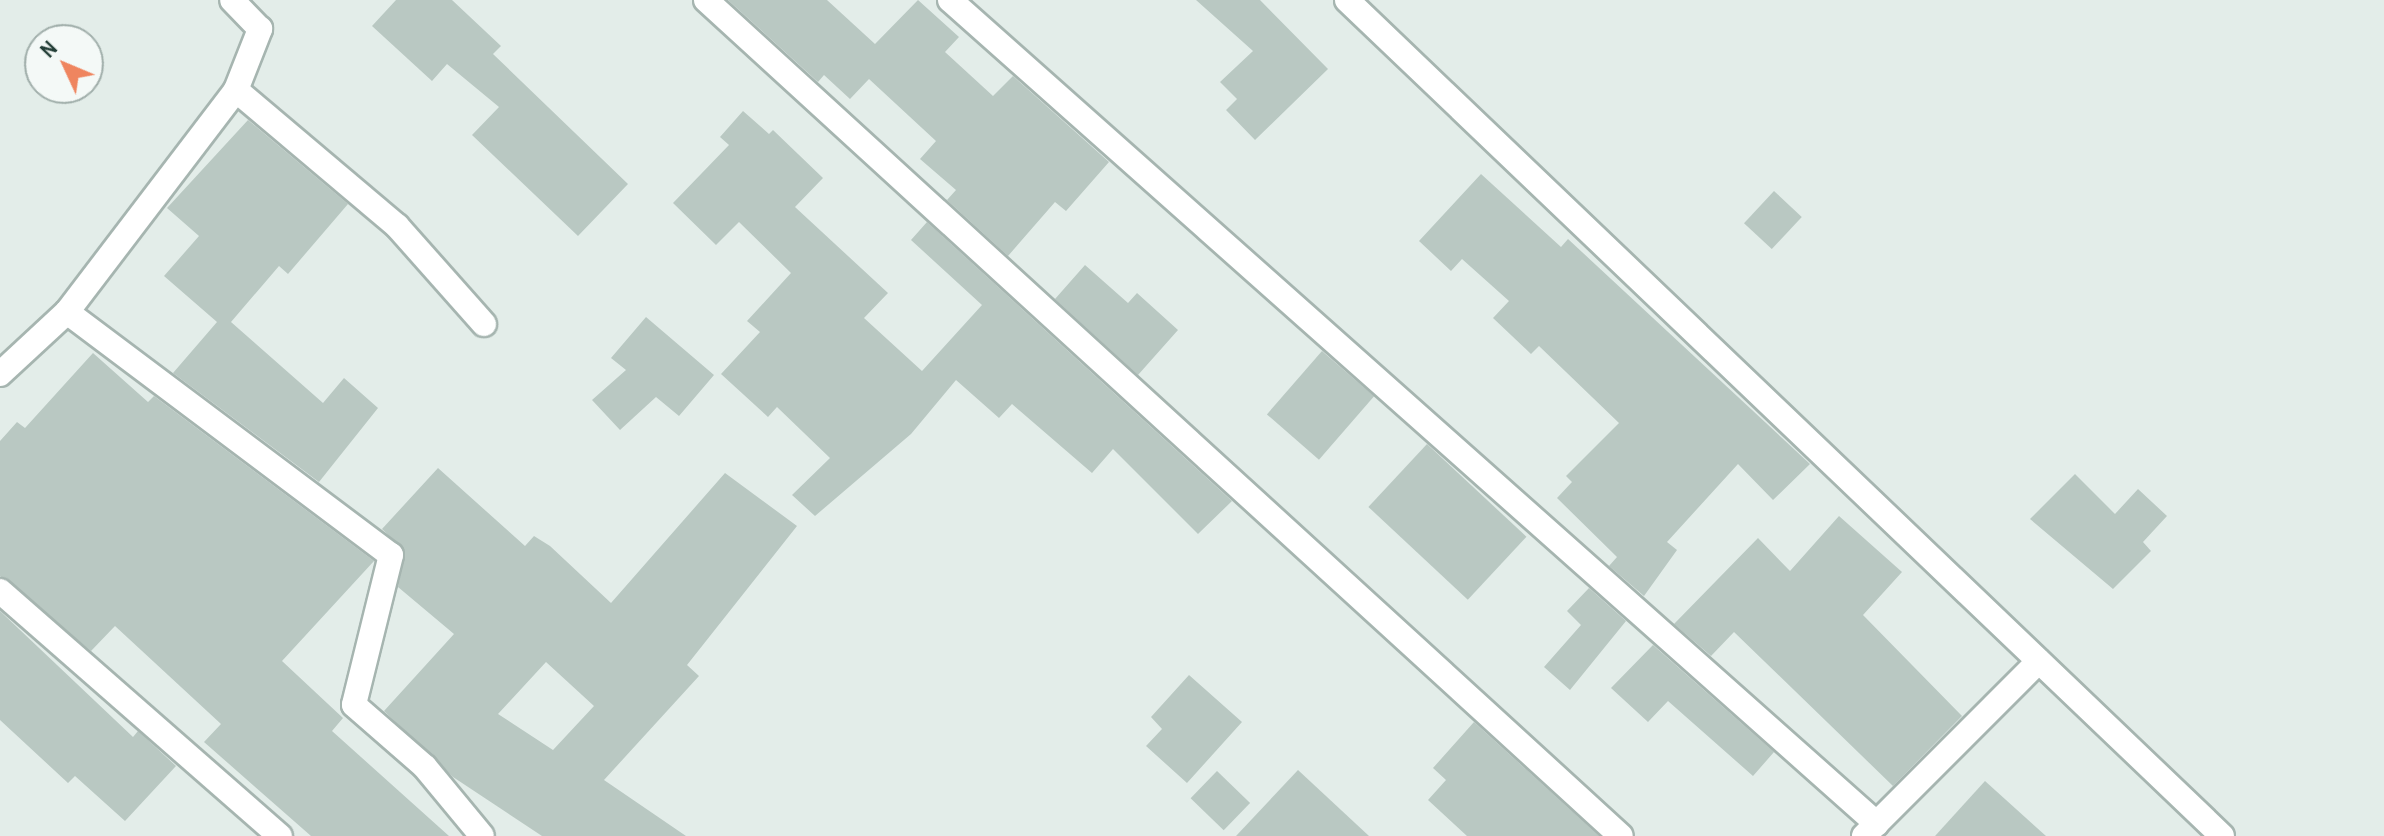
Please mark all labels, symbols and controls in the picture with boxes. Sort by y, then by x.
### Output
north arrow [24,24,104,104]
text: N [33,34,63,64]

